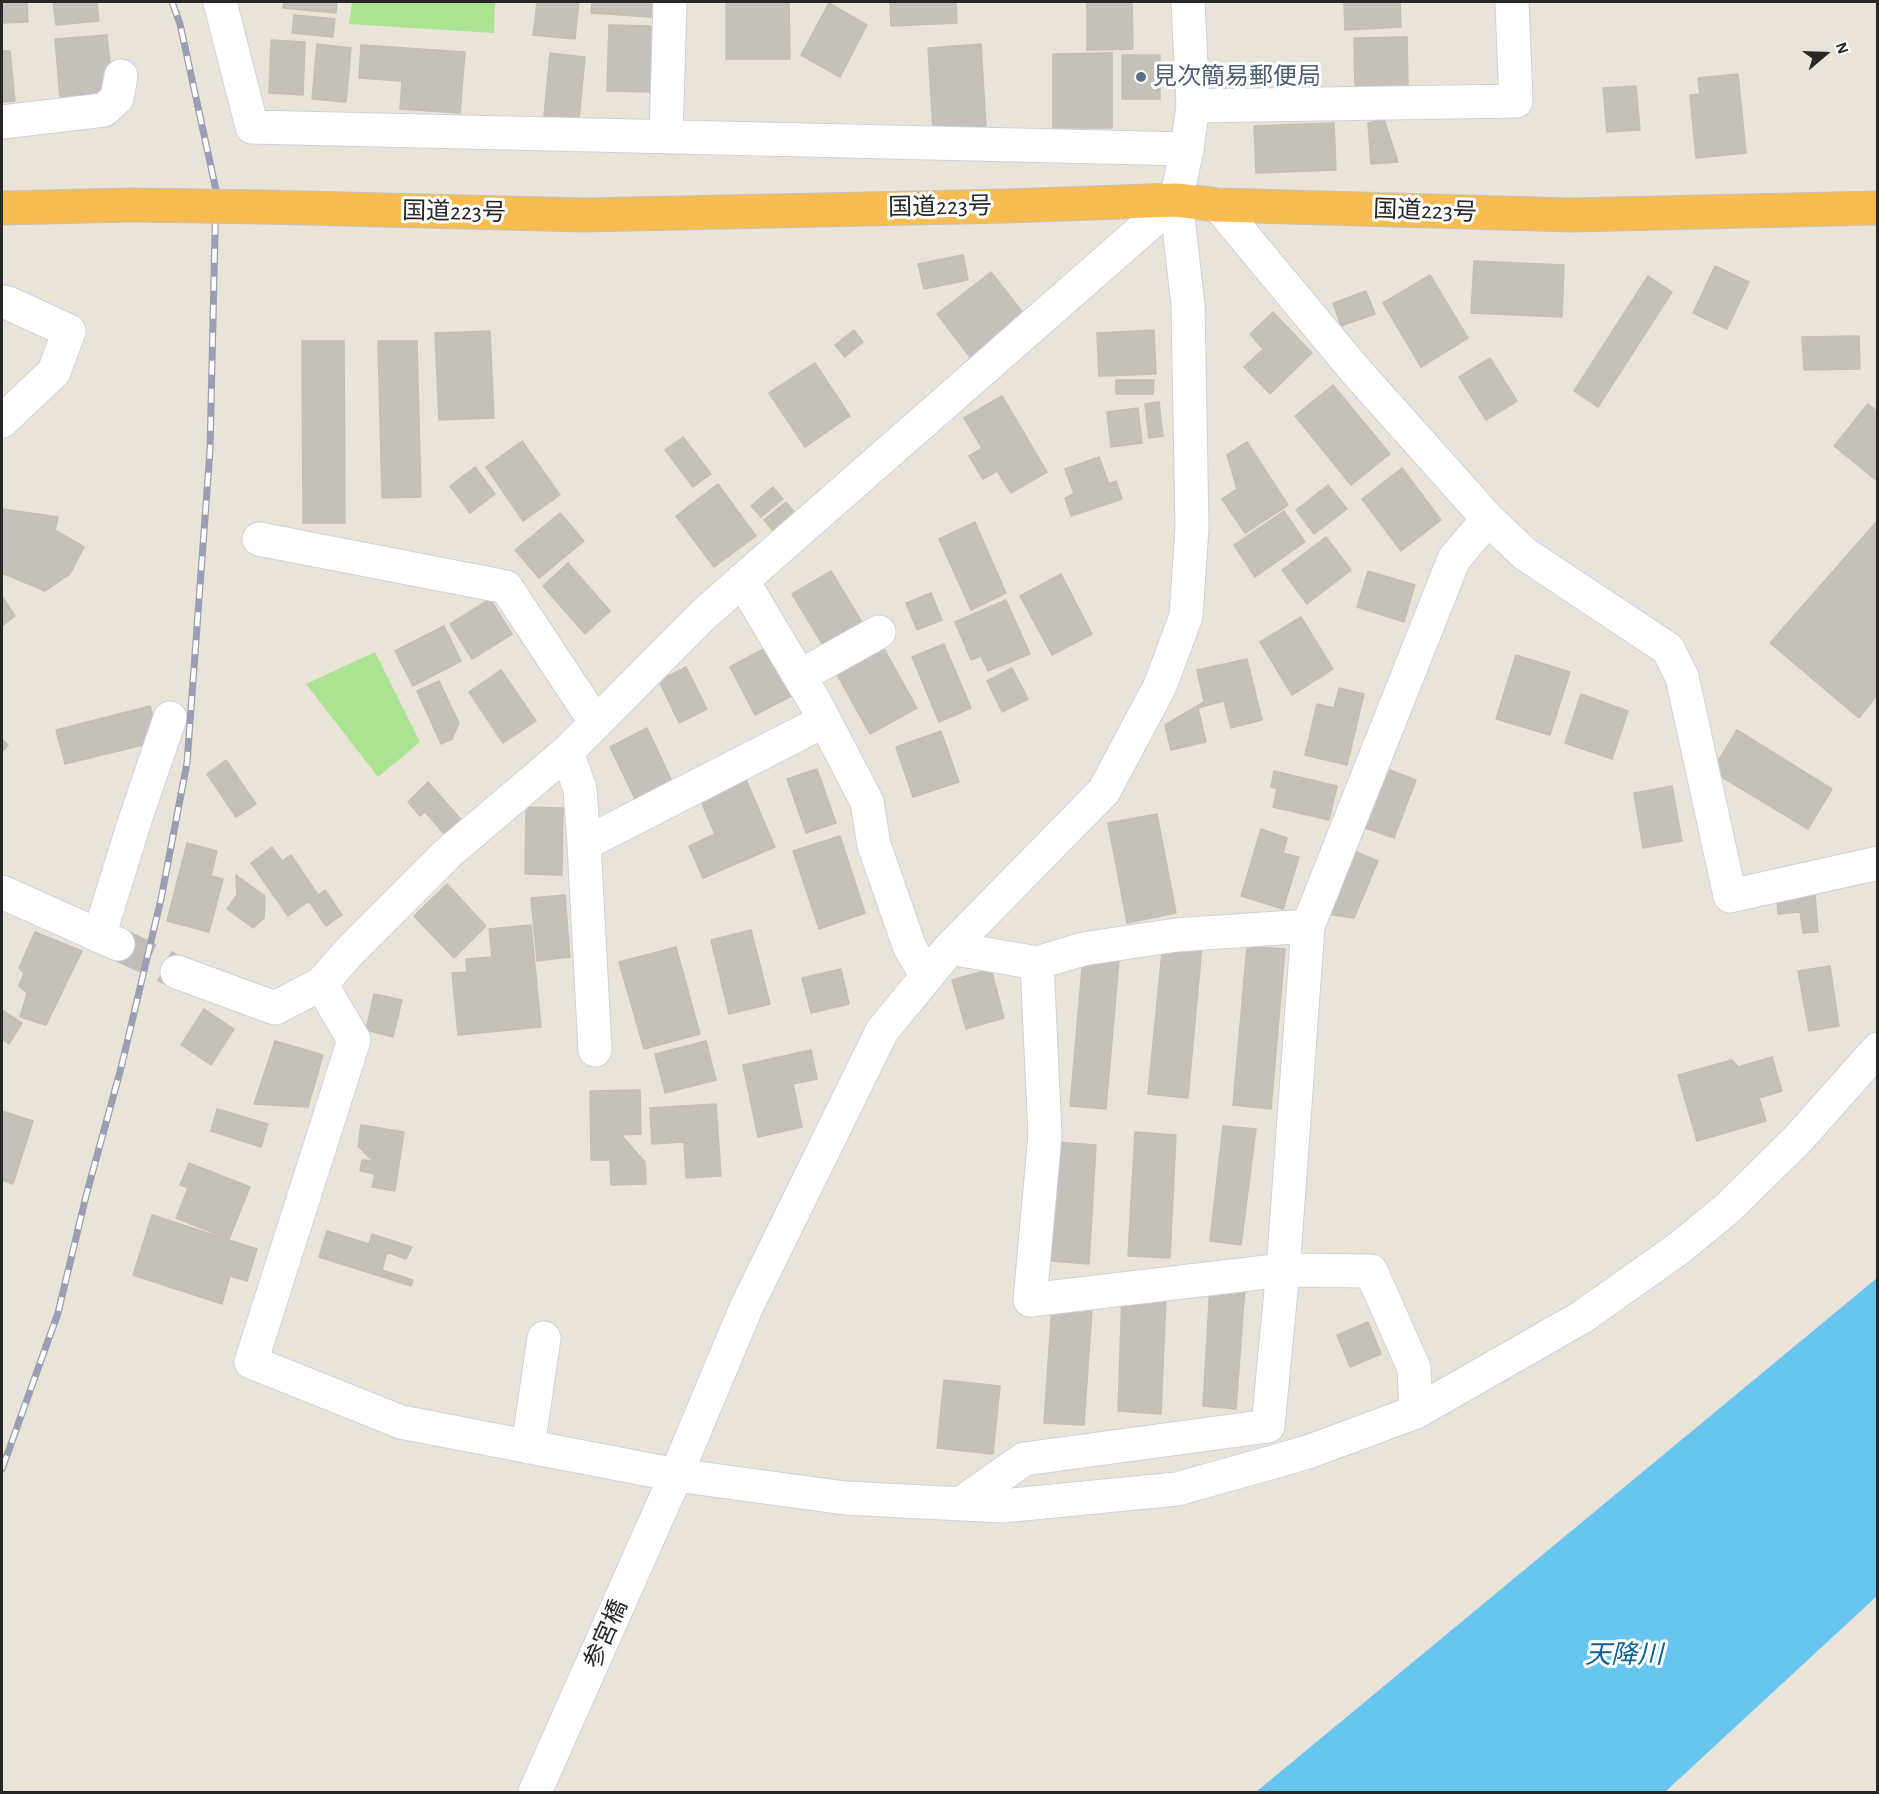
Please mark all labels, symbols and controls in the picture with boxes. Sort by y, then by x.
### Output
north arrow [1795,24,1855,84]
text: N [1833,40,1851,56]
place label: 見次簡易郵便局 [1153,63,1321,91]
marker: 見次簡易郵便局 [1134,70,1148,84]
street label: 国道223号 [888,192,992,222]
street label: 国道223号 [1373,195,1477,227]
street label: 国道223号 [402,197,506,227]
street label: 参宮橋 [578,1595,634,1673]
water label: 天降川 [1585,1639,1663,1671]

